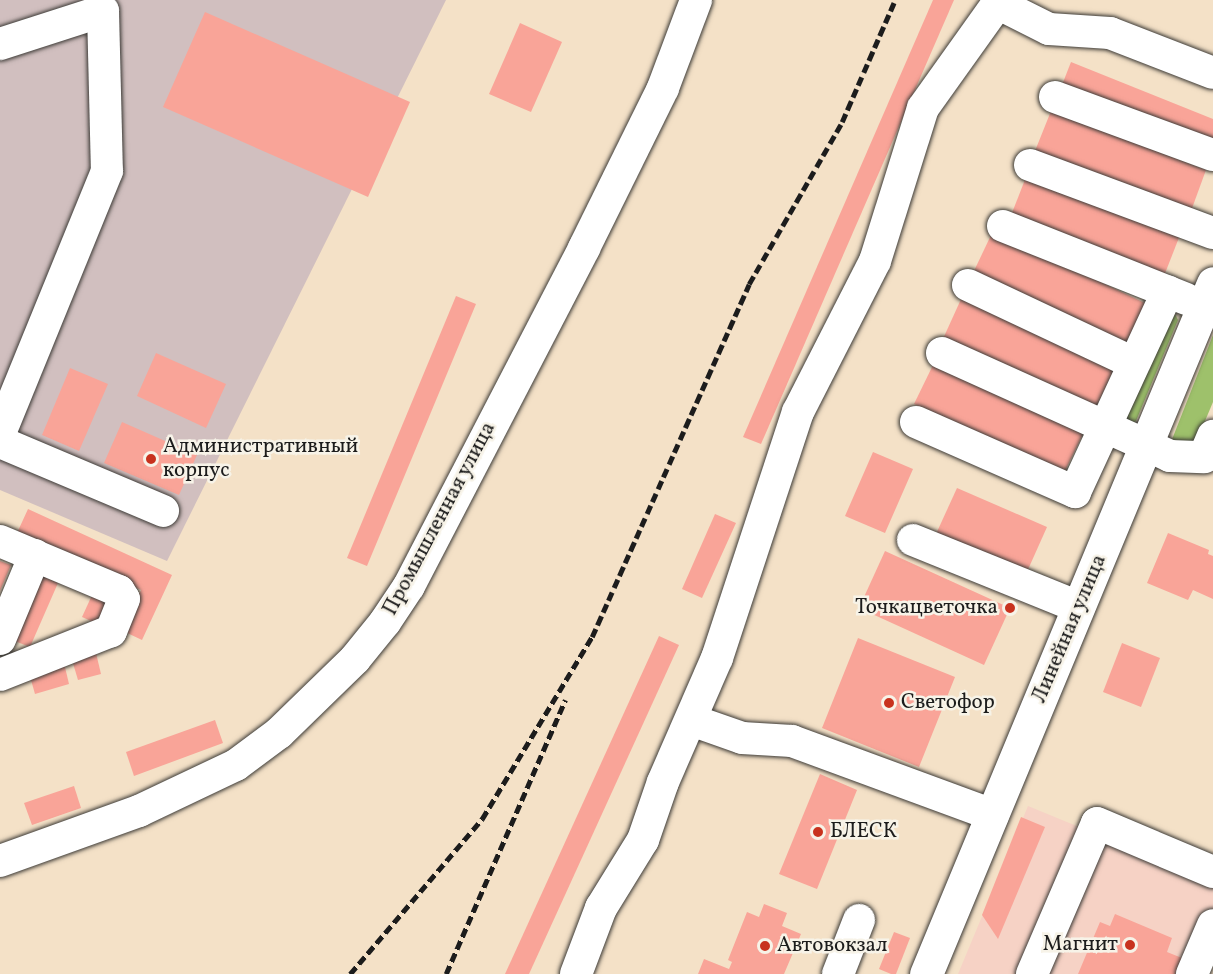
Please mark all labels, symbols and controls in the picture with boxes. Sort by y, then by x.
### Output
street label: Промышленная улица [378,418,502,620]
place label: Административный корпус [163,434,358,484]
marker: Административный корпус [144,452,158,466]
street label: Линейная улица [1027,551,1113,707]
place label: Точкацветочка [855,595,998,621]
marker: Точкацветочка [1003,601,1017,615]
place label: Светофор [901,690,995,716]
marker: Светофор [882,696,896,710]
place label: БЛЕСК [830,819,897,845]
marker: БЛЕСК [811,825,825,839]
place label: Магнит [1043,932,1118,958]
place label: Автовокзал [777,933,887,959]
marker: Магнит [1123,938,1137,952]
marker: Автовокзал [758,939,772,953]

